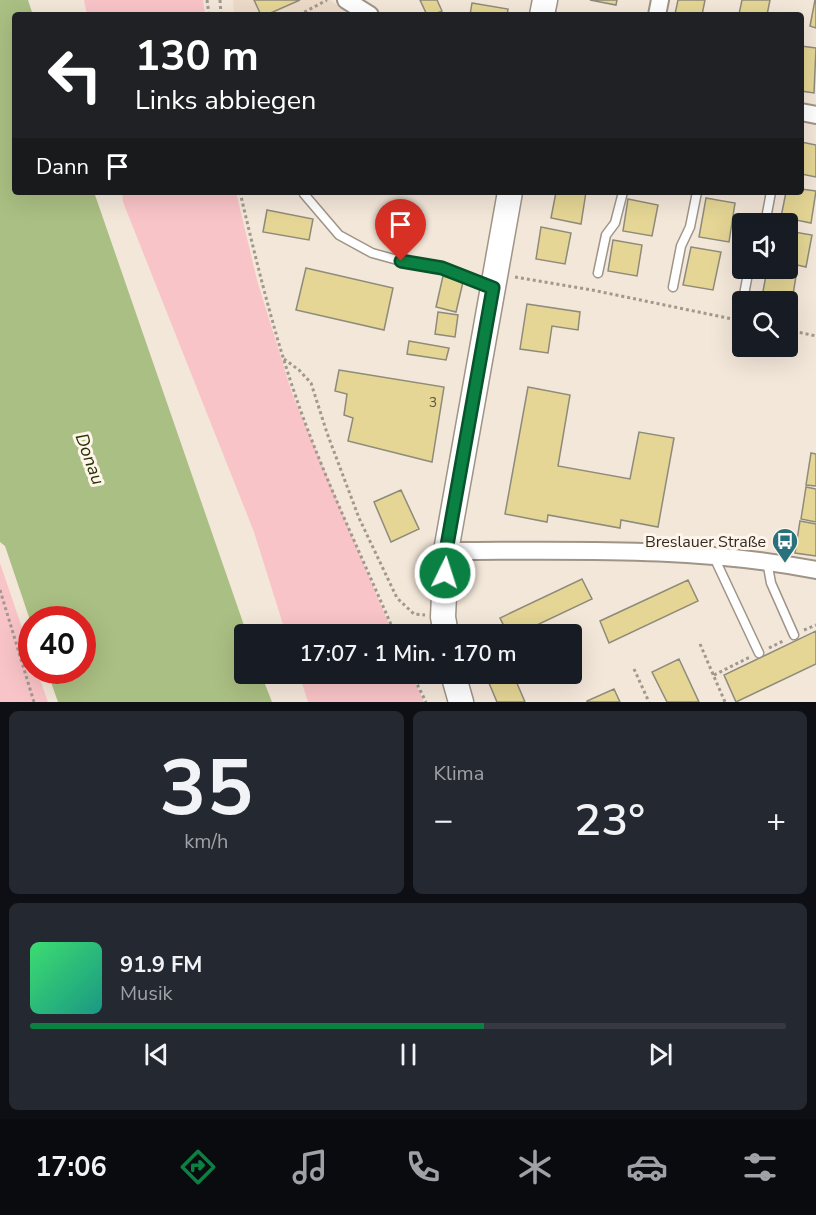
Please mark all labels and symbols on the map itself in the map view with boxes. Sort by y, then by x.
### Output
pin [375,199,426,261]
house number: 3 [429,393,437,412]
water label: Donau [70,430,110,488]
bus stop icon: Breslauer Straße [770,526,800,564]
place label: Breslauer Straße [645,531,766,553]
position arrow [413,541,477,605]
speed limit sign: 40 [18,606,96,684]

